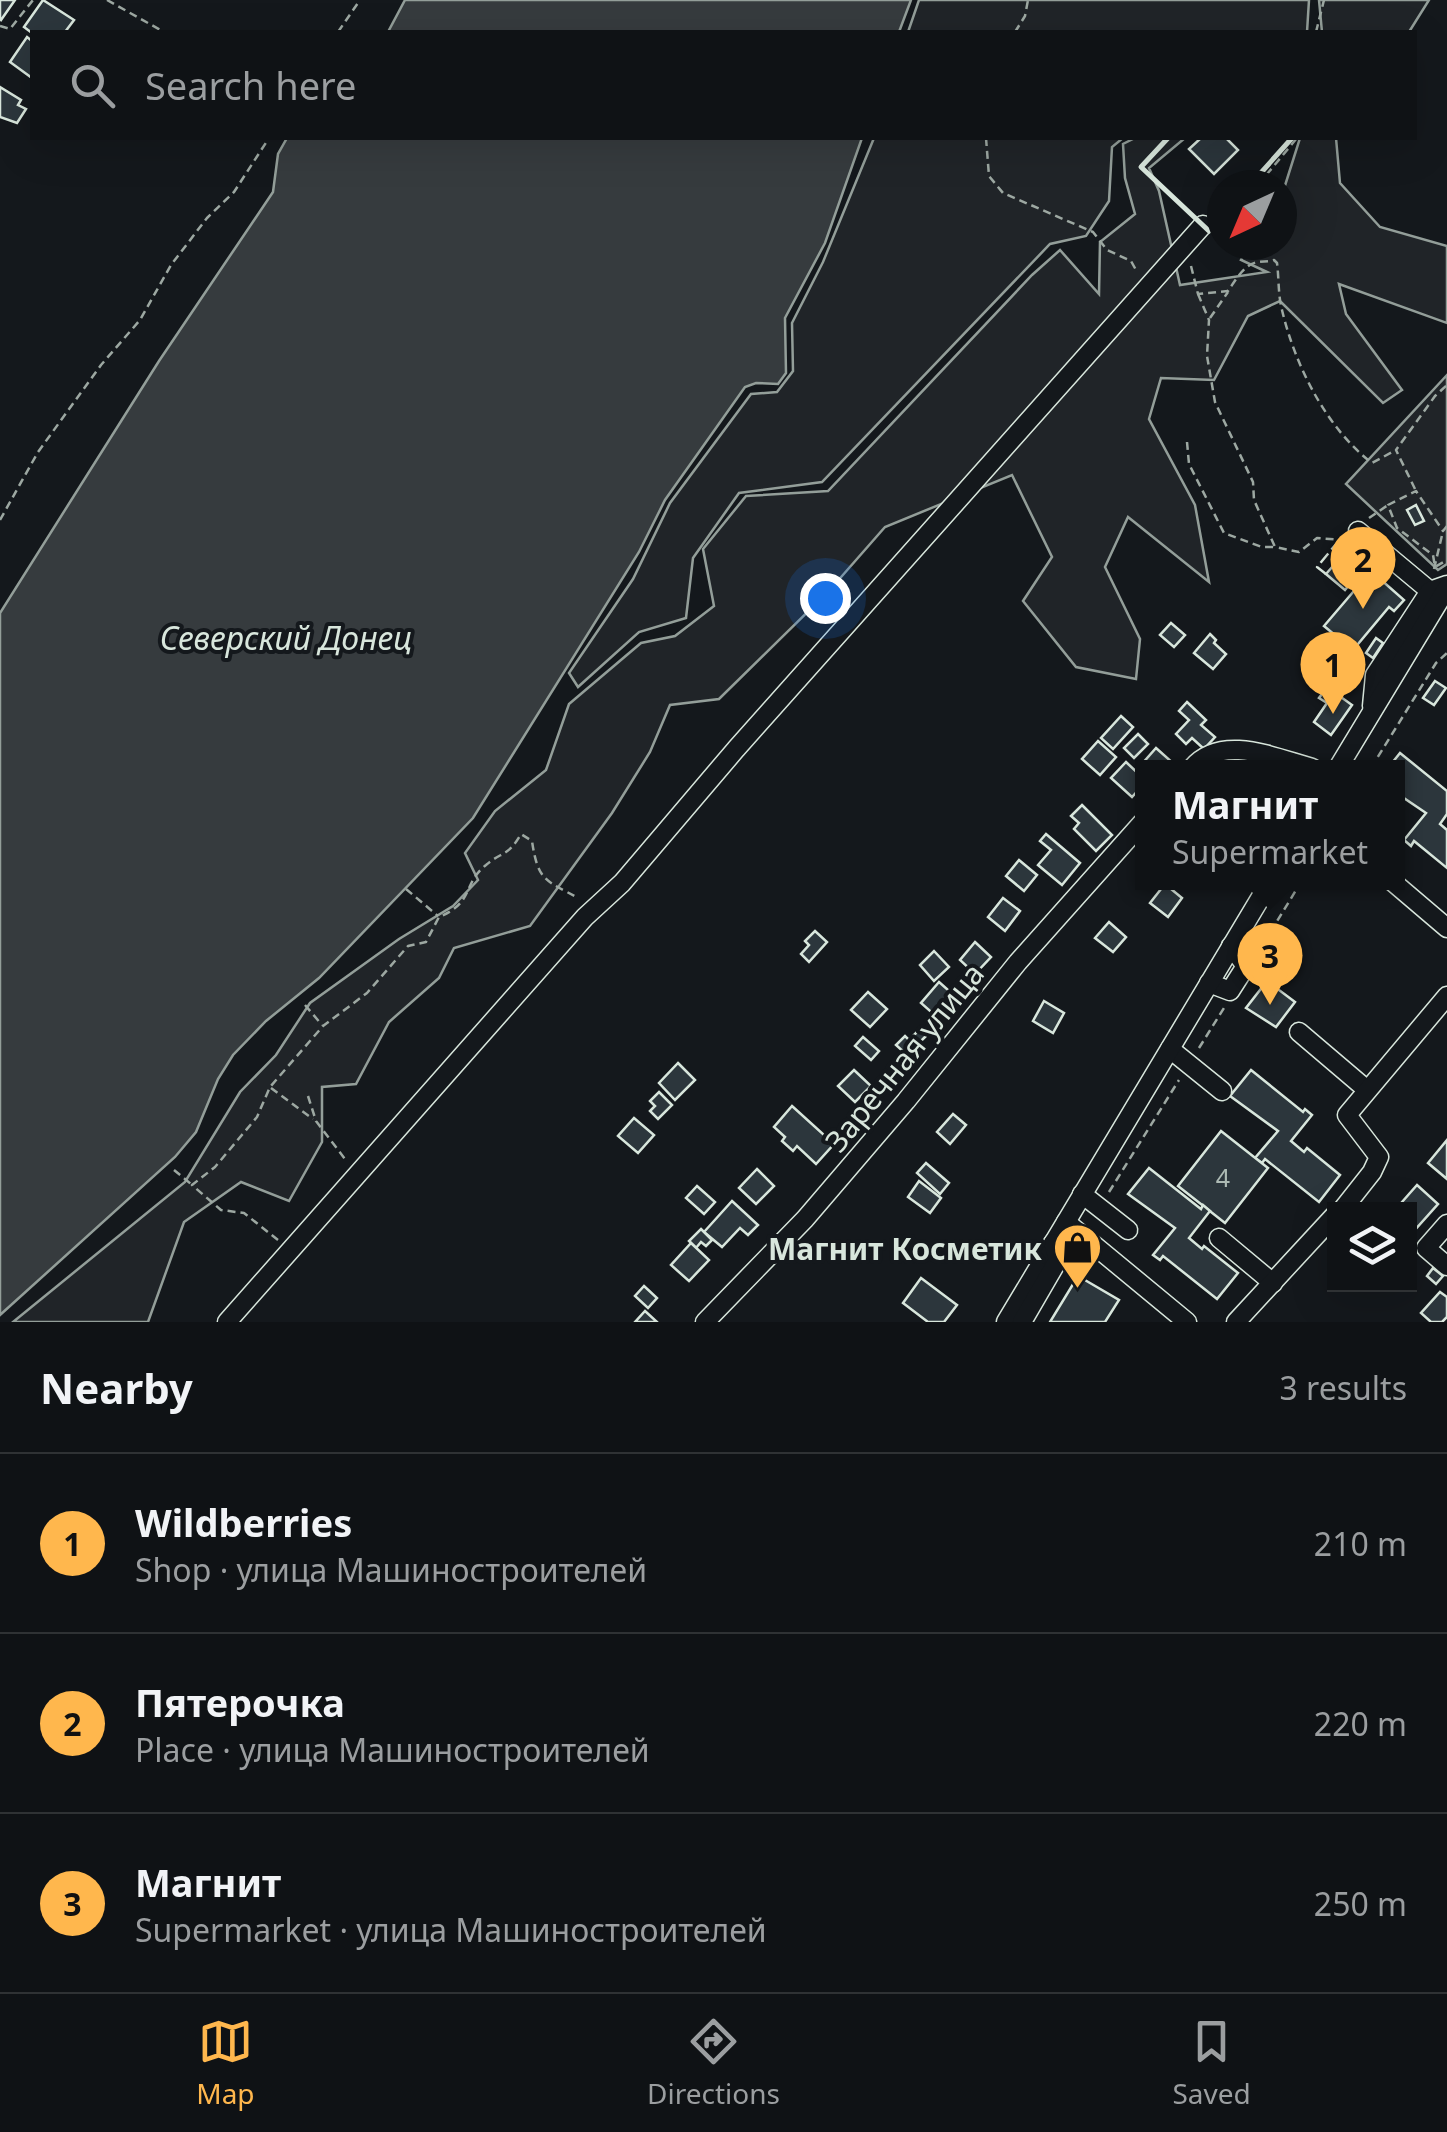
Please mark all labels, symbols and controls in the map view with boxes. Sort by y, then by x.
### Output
search box [30,30,1417,140]
icon: search [65,58,120,113]
text: Search here [145,59,356,111]
north arrow [1207,170,1297,260]
pin: 2 [1330,526,1396,609]
your location [800,573,851,624]
water label: Северский Донец [160,616,412,659]
pin: 1 [1300,632,1366,714]
popup [1135,760,1405,890]
text: Магнит [1172,778,1318,830]
text: Supermarket [1172,830,1368,873]
pin: 3 [1238,922,1302,1005]
street label: Заречная улица [815,954,993,1160]
house number: 4 [1216,1160,1230,1194]
map controls [1327,1202,1417,1292]
button: layers [1327,1202,1417,1292]
shop icon: Магнит Косметик [1051,1222,1103,1290]
place label: Магнит Косметик [768,1228,1043,1269]
text: Nearby [40,1359,193,1416]
text: 3 results [1280,1366,1407,1409]
text: Wildberries [135,1496,352,1548]
text: 1 [63,1522,82,1565]
text: 210 m [1314,1522,1407,1565]
text: Shop · улица Машиностроителей [135,1548,647,1591]
text: Пятерочка [135,1676,345,1728]
text: 2 [63,1702,82,1745]
text: 220 m [1314,1702,1407,1745]
text: Place · улица Машиностроителей [135,1728,650,1771]
text: Магнит [135,1856,281,1908]
text: 3 [63,1882,82,1925]
text: 250 m [1314,1882,1407,1925]
text: Supermarket · улица Машиностроителей [135,1908,767,1951]
tab: Map [196,2014,255,2112]
tab: Directions [647,2014,780,2112]
tab: Saved [1172,2014,1251,2112]

